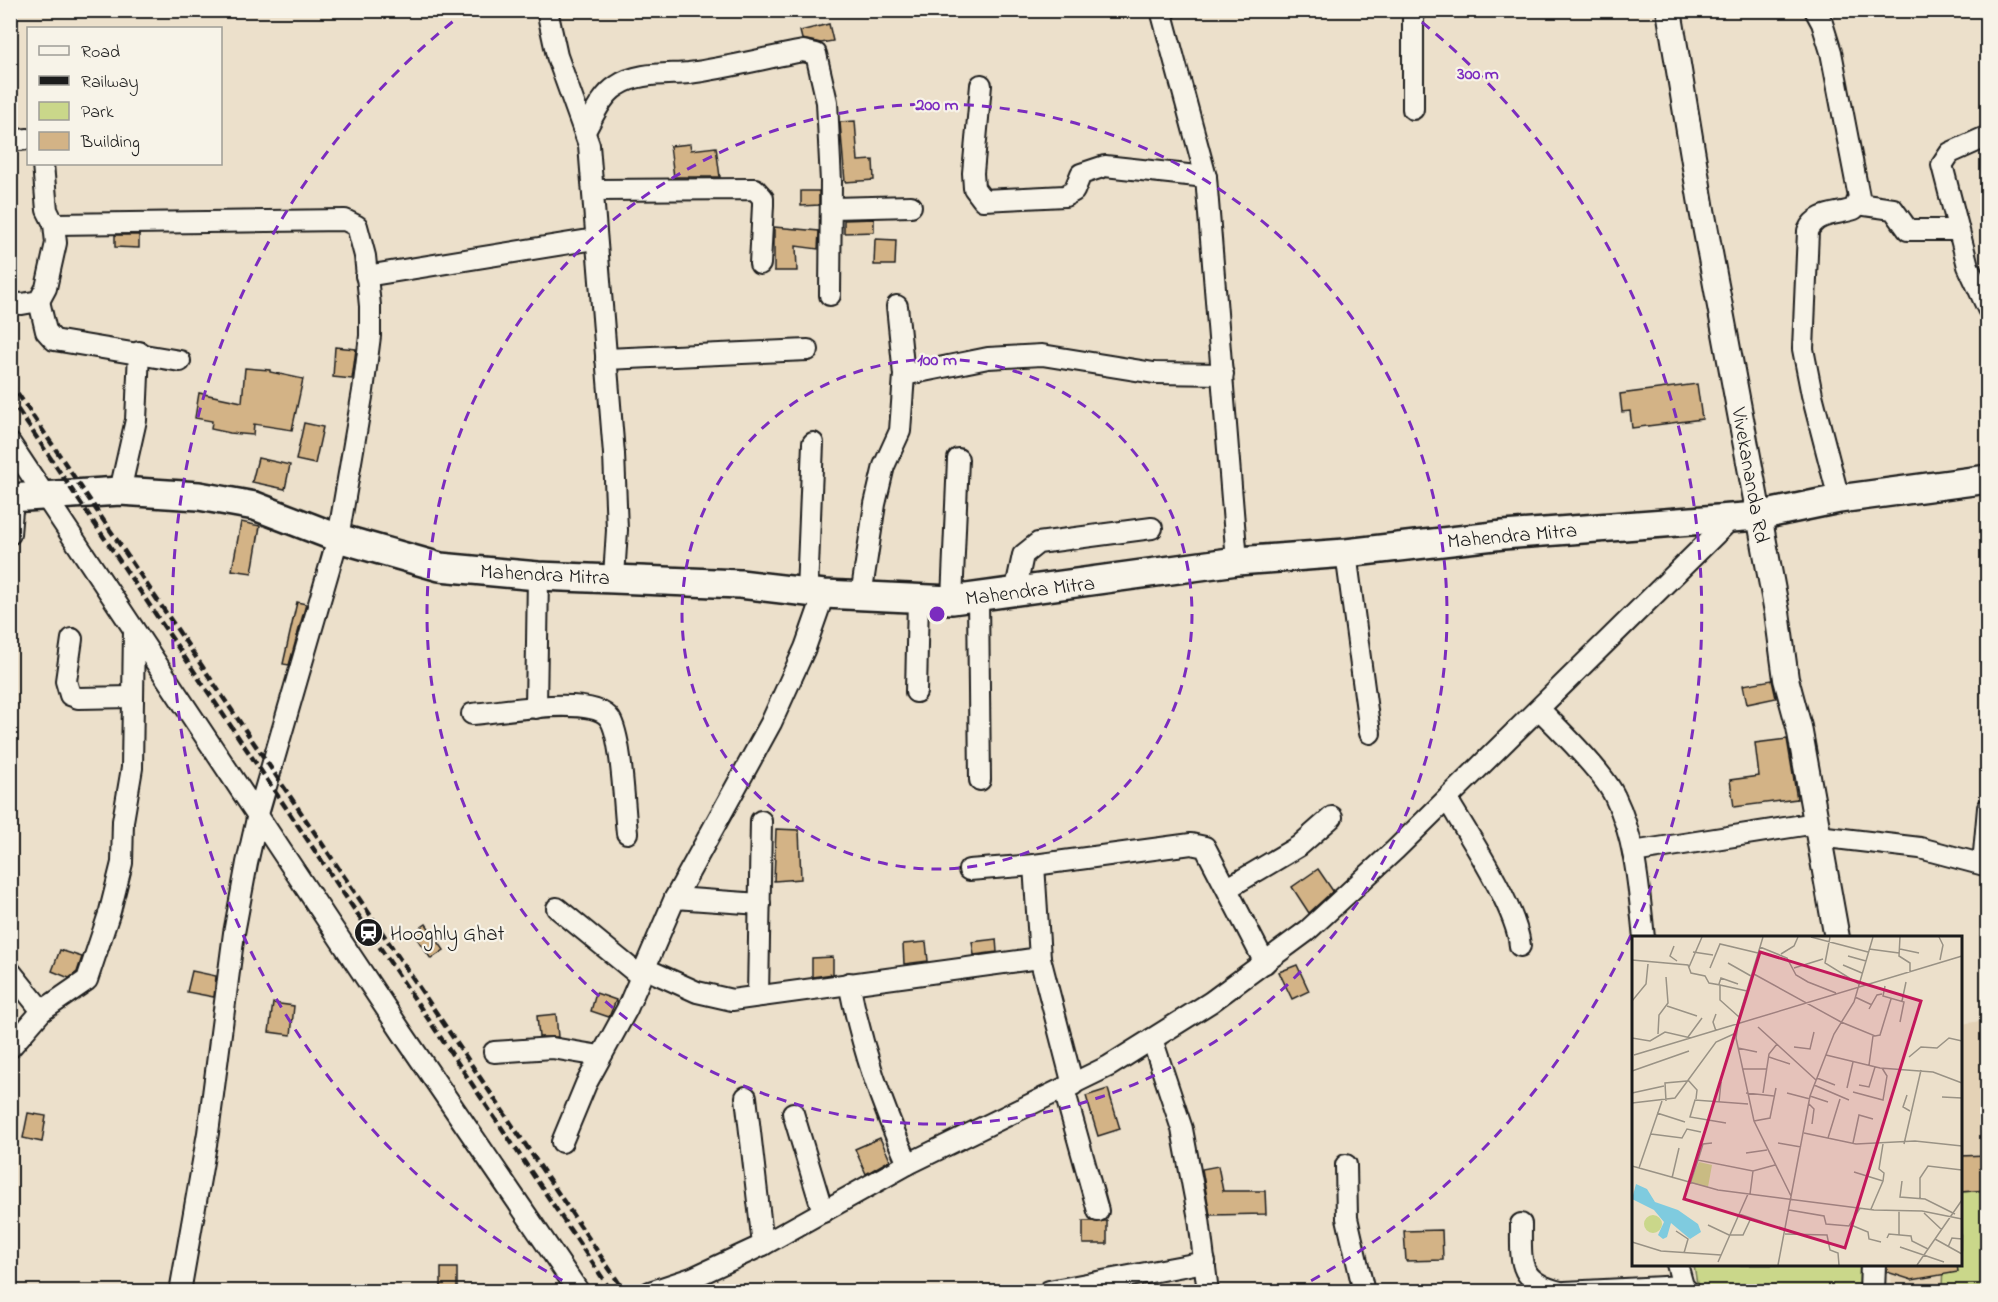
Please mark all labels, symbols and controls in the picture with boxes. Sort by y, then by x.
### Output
legend [27,27,222,165]
text: Road [81,40,120,66]
text: 300 m [1456,62,1499,88]
text: Railway [81,70,138,96]
text: 200 m [915,93,959,119]
text: Park [81,100,114,126]
text: Building [80,130,140,157]
text: 100 m [917,348,957,374]
street label: Vivekananda Rd [1722,404,1776,546]
street label: Mahendra Mitra [1446,516,1578,558]
street label: Mahendra Mitra [479,558,611,594]
street label: Mahendra Mitra [964,569,1097,615]
centre of rings [927,604,947,624]
station icon: Hooghly Ghat [353,917,385,949]
place label: Hooghly Ghat [390,920,505,952]
inset map [1632,936,1962,1266]

